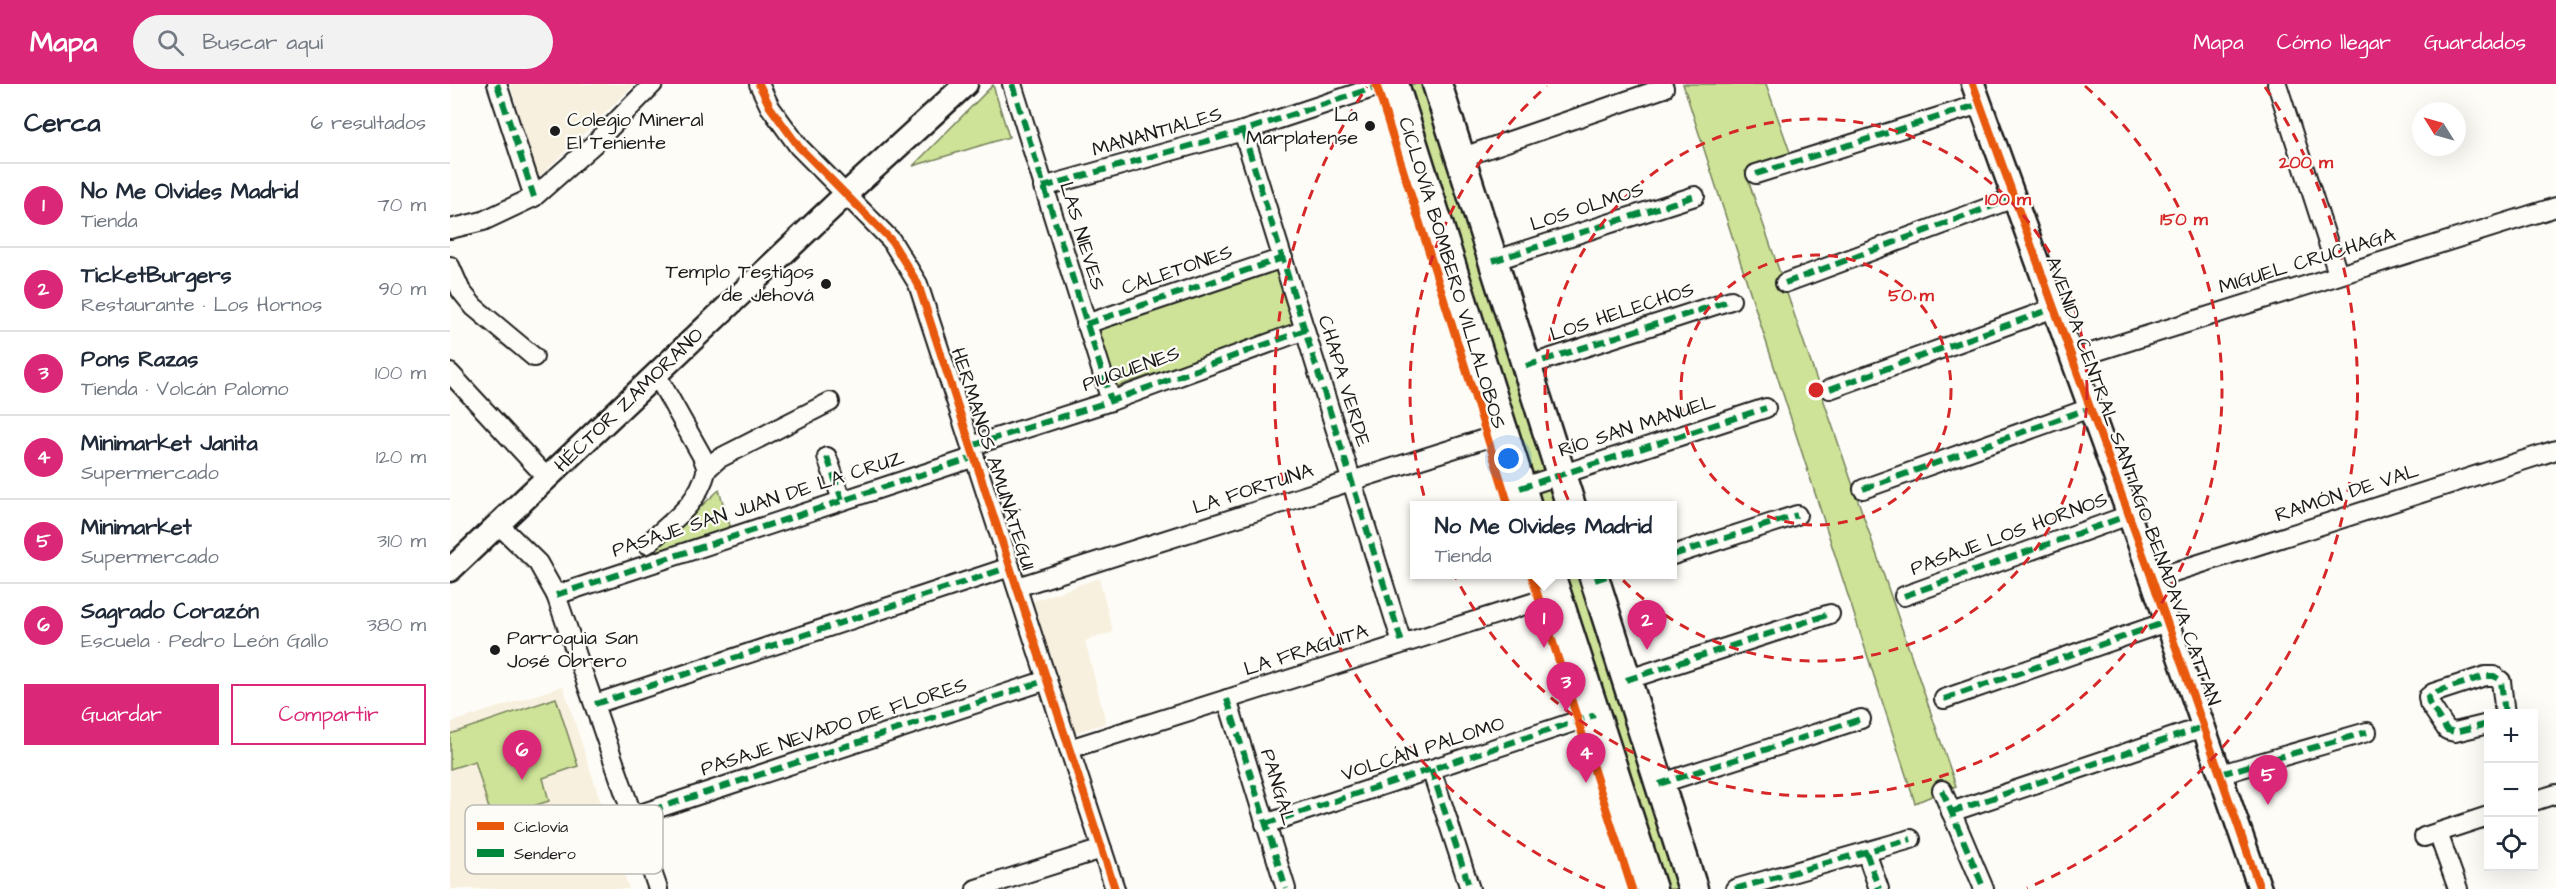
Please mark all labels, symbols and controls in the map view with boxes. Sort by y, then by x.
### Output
search box [133,15,553,69]
text: Mapa [30,23,97,62]
icon: search [154,26,187,59]
text: Buscar aquí [202,27,323,58]
text: Mapa [2193,28,2244,57]
text: Cómo llegar [2277,28,2391,57]
text: Guardados [2424,28,2526,57]
street label: MANANTIALES [1089,100,1225,164]
place label: La Marplatense [1246,101,1358,152]
north arrow [2412,102,2466,156]
text: Cerca [24,105,101,141]
place label: Colegio Mineral El Teniente [567,106,704,157]
text: 6 resultados [310,109,426,137]
street label: CICLOVÍA BOMBERO VILLALOBOS [1391,114,1513,432]
marker: La Marplatense [1363,119,1377,133]
marker: Colegio Mineral El Teniente [548,124,562,138]
text: 200 m [2278,150,2334,175]
street label: LOS OLMOS [1526,175,1648,239]
text: No Me Olvides Madrid [81,176,298,207]
street label: LAS NIEVES [1052,178,1112,294]
text: 100 m [1985,187,2032,212]
text: 1 [42,191,45,219]
text: 70 m [378,191,426,219]
text: Tienda [81,207,138,235]
text: 150 m [2160,207,2209,232]
street label: MIGUEL CRUCHAGA [2215,221,2399,301]
street label: CALETONES [1118,238,1236,302]
street label: AVENIDA CENTRAL SANTIAGO BENADAVA CATTAN [2038,253,2228,709]
place label: Templo Testigos de Jehová [666,258,814,309]
text: TicketBurgers [81,260,232,291]
text: 2 [38,275,49,303]
text: 90 m [378,275,426,303]
street label: LOS HELECHOS [1546,275,1698,349]
marker: Templo Testigos de Jehová [819,277,833,291]
text: 50 m [1888,283,1935,308]
text: Restaurante · Los Hornos [81,291,322,319]
street label: CHAPA VERDE [1311,312,1377,450]
street label: HÉCTOR ZAMORANO [548,321,710,479]
street label: PIUQUENES [1078,339,1184,399]
text: Pons Razas [81,344,198,375]
street label: HERMANOS AMUNÁTEGUI [944,344,1042,574]
text: 3 [38,359,49,387]
text: 100 m [375,359,426,387]
text: Tienda · Volcán Palomo [81,375,288,403]
centre of rings [1806,380,1826,400]
street label: RÍO SAN MANUEL [1555,387,1719,465]
text: Minimarket Janita [81,428,258,459]
text: 4 [37,443,50,471]
text: 120 m [376,443,426,471]
street label: PASAJE SAN JUAN DE LA CRUZ [608,443,908,565]
your location [1494,444,1523,473]
street label: LA FORTUNA [1189,456,1317,522]
street label: RAMÓN DE VAL [2272,457,2423,529]
text: Supermercado [81,459,219,487]
street label: PASAJE LOS HORNOS [1906,485,2112,583]
popup [1410,501,1677,579]
text: No Me Olvides Madrid [1435,511,1652,542]
text: Minimarket [81,512,192,543]
text: 5 [36,527,51,555]
text: 310 m [377,527,426,555]
text: Tienda [1435,542,1492,570]
text: Supermercado [81,543,219,571]
text: Sagrado Corazón [81,596,259,627]
pin: 1 [1524,598,1564,648]
pin: 2 [1628,600,1666,650]
text: 6 [37,611,50,639]
text: 380 m [367,611,426,639]
street label: LA FRAGUITA [1240,617,1372,683]
place label: Parroquia San José Obrero [507,624,638,675]
text: Escuela · Pedro León Gallo [81,627,328,655]
marker: Parroquia San José Obrero [488,643,502,657]
pin: 3 [1546,662,1586,712]
street label: PASAJE NEVADO DE FLORES [697,671,971,783]
button: Guardar [24,684,219,745]
button: Compartir [231,684,426,745]
street label: VOLCÁN PALOMO [1338,709,1508,789]
map controls [2484,709,2538,871]
button: + [2484,709,2538,763]
pin: 6 [502,730,542,780]
pin: 4 [1566,734,1606,783]
street label: PANGAL [1253,745,1303,829]
pin: 5 [2248,756,2288,805]
button: − [2484,763,2538,817]
legend [465,805,663,874]
text: Ciclovía [514,816,568,838]
button: locate [2484,817,2538,871]
text: Sendero [514,843,576,865]

